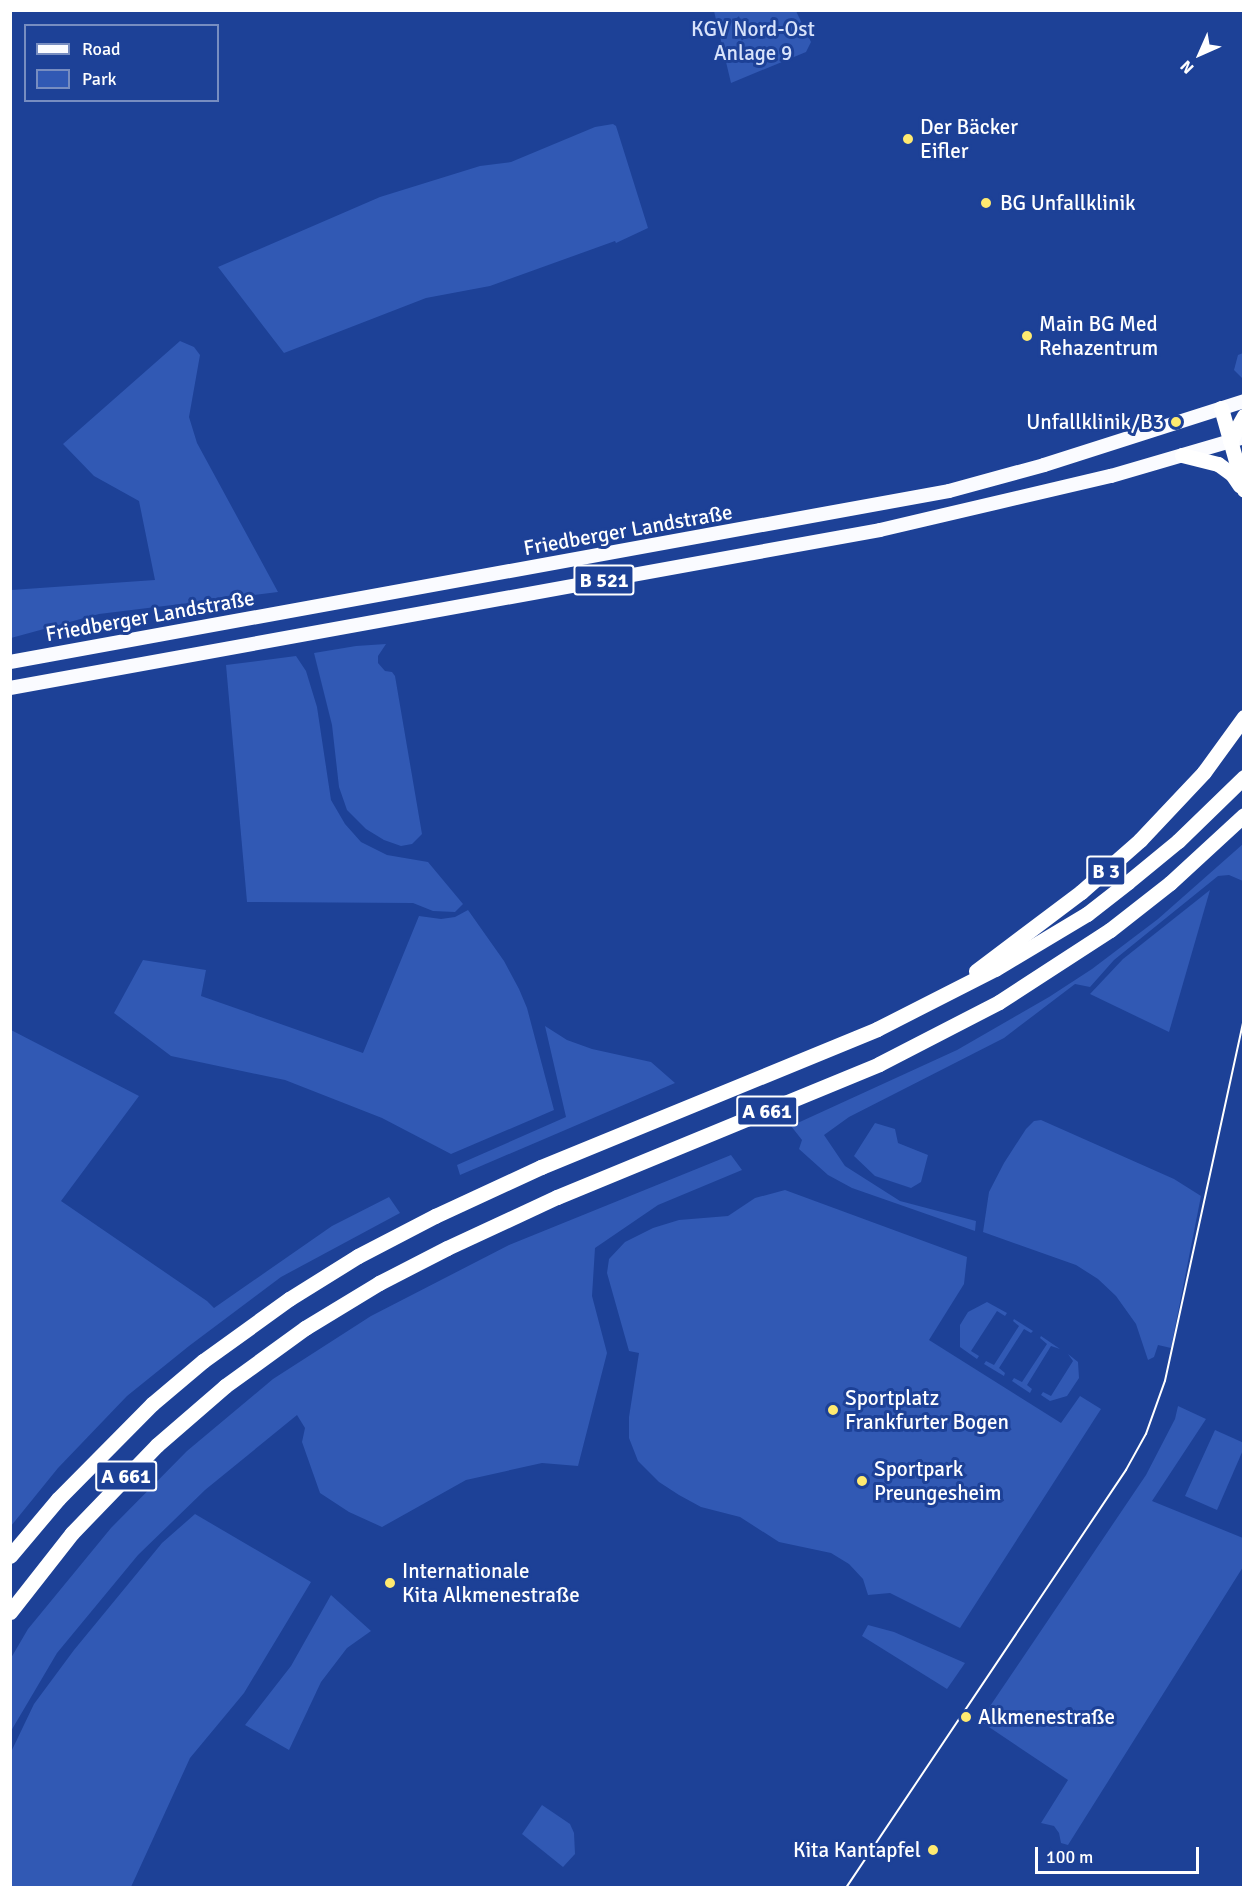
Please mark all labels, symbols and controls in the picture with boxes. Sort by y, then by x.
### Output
park label: KGV Nord-Ost Anlage 9 [691,16,815,66]
legend [24,24,219,102]
north arrow [1170,24,1230,84]
text: Road [82,38,121,60]
text: N [1176,56,1198,78]
text: Park [82,68,117,90]
place label: Der Bäcker Eifler [920,114,1018,164]
marker: Der Bäcker Eifler [901,132,915,146]
place label: BG Unfallklinik [1000,190,1136,216]
marker: BG Unfallklinik [977,194,995,212]
place label: Main BG Med Rehazentrum [1039,311,1158,361]
marker: Main BG Med Rehazentrum [1020,329,1034,343]
place label: Unfallklinik/B3 [1026,409,1164,435]
marker: Unfallklinik/B3 [1169,415,1183,429]
street label: Friedberger Landstraße [522,499,734,561]
road number: B 521 [572,563,636,597]
street label: Friedberger Landstraße [44,585,256,647]
road number: B 3 [1085,854,1127,888]
road number: A 661 [736,1094,798,1128]
place label: Sportplatz Frankfurter Bogen [845,1385,1009,1435]
marker: Sportplatz Frankfurter Bogen [826,1403,840,1417]
place label: Sportpark Preungesheim [874,1456,1002,1506]
road number: A 661 [94,1459,158,1493]
marker: Sportpark Preungesheim [855,1474,869,1488]
place label: Internationale Kita Alkmenestraße [402,1558,580,1608]
marker: Internationale Kita Alkmenestraße [383,1576,397,1590]
place label: Alkmenestraße [978,1704,1115,1730]
marker: Alkmenestraße [959,1710,973,1724]
scale bar [1038,1835,1202,1873]
place label: Kita Kantapfel [793,1837,921,1863]
marker: Kita Kantapfel [926,1843,940,1857]
text: 100 m [1046,1846,1093,1868]

